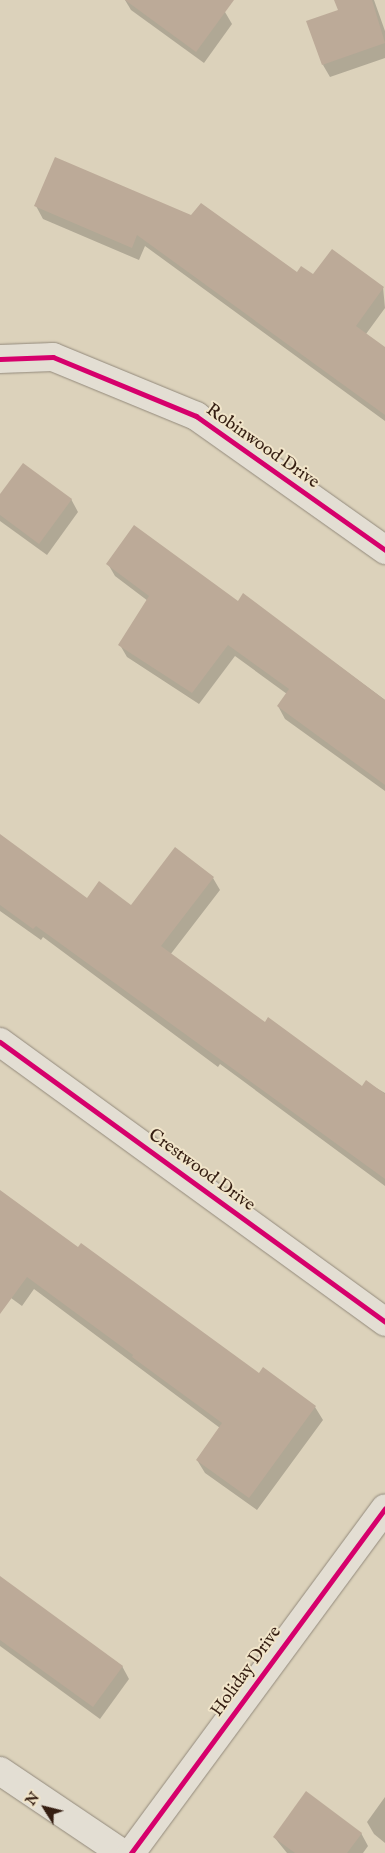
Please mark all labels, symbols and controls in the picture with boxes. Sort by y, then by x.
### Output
street label: Robinwood Drive [201,400,323,494]
street label: Crestwood Drive [143,1125,259,1217]
street label: Holiday Drive [207,1623,287,1721]
north arrow [20,1783,70,1833]
text: N [22,1789,44,1809]

